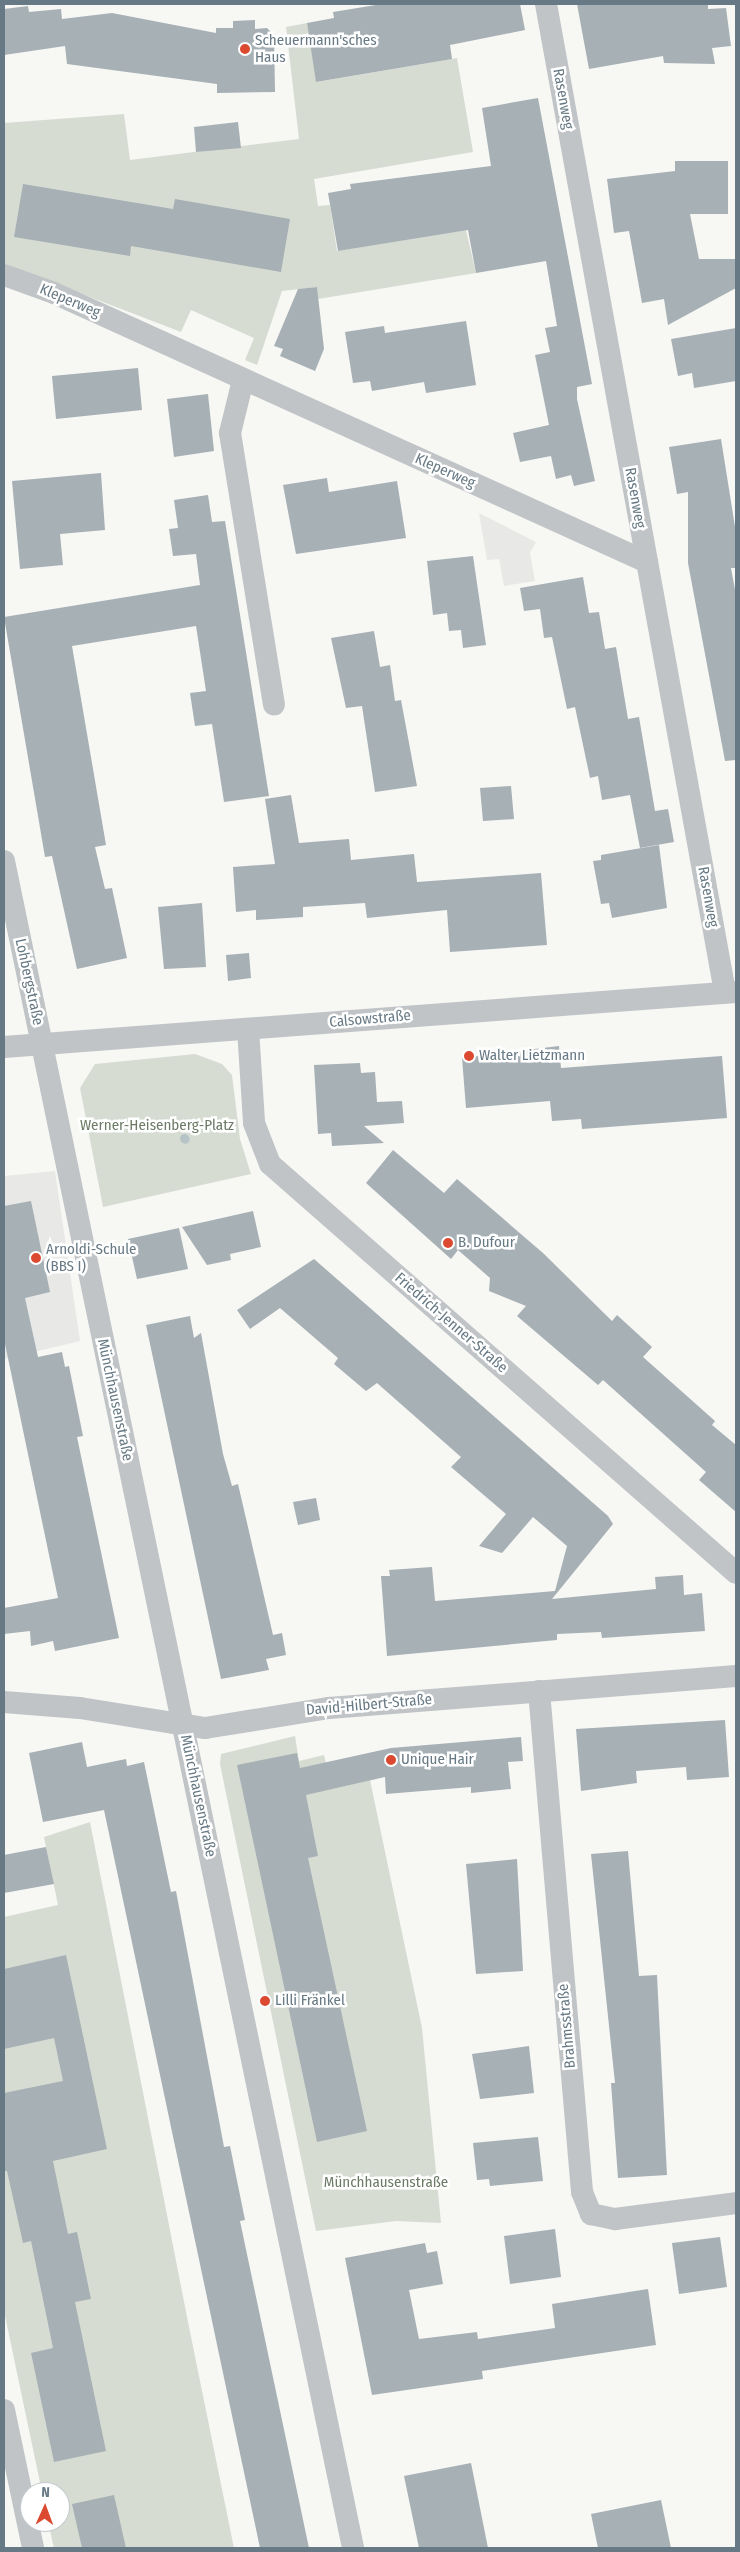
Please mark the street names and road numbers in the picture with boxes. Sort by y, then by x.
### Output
street label: Rasenweg [549,67,577,131]
street label: Kleperweg [37,280,103,322]
street label: Kleperweg [412,450,478,492]
street label: Rasenweg [621,466,649,530]
street label: Rasenweg [694,865,722,929]
street label: Lohbergstraße [11,937,47,1027]
street label: Calsowstraße [329,1006,411,1032]
street label: Friedrich-Jenner-Straße [391,1269,511,1377]
street label: Münchhausenstraße [93,1337,137,1463]
street label: David-Hilbert-Straße [305,1691,433,1719]
street label: Münchhausenstraße [176,1733,220,1859]
street label: Brahmsstraße [554,1983,580,2069]

